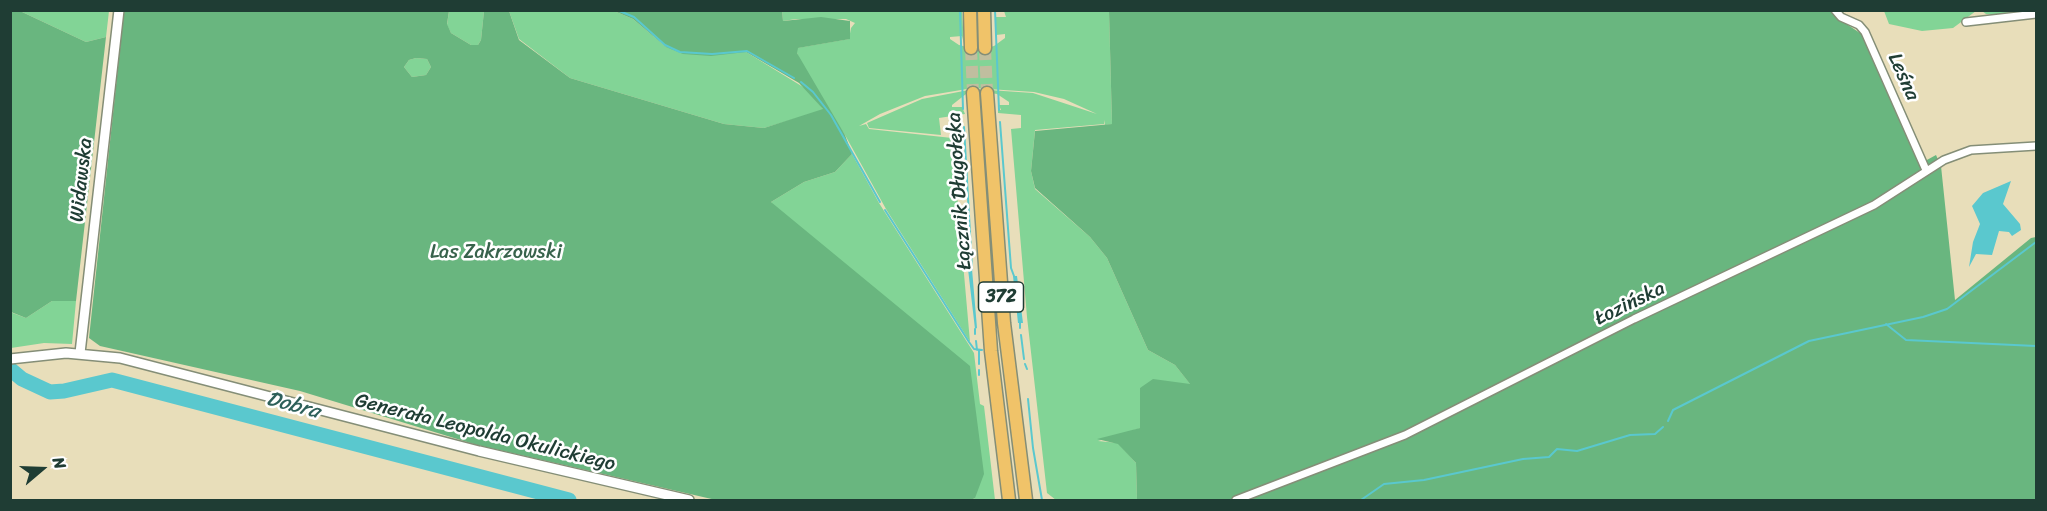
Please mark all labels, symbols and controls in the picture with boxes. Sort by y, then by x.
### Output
street label: Leśna [1882,49,1924,105]
street label: Łącznik Długołęka [943,111,977,271]
street label: Widawska [66,137,98,223]
park label: Las Zakrzowski [430,241,562,265]
street label: Łozińska [1591,277,1669,331]
road number: 372 [978,282,1024,312]
water label: Dobra [264,387,322,425]
street label: Generała Leopolda Okulickiego [352,389,618,477]
north arrow [12,439,72,499]
text: N [44,453,75,473]

